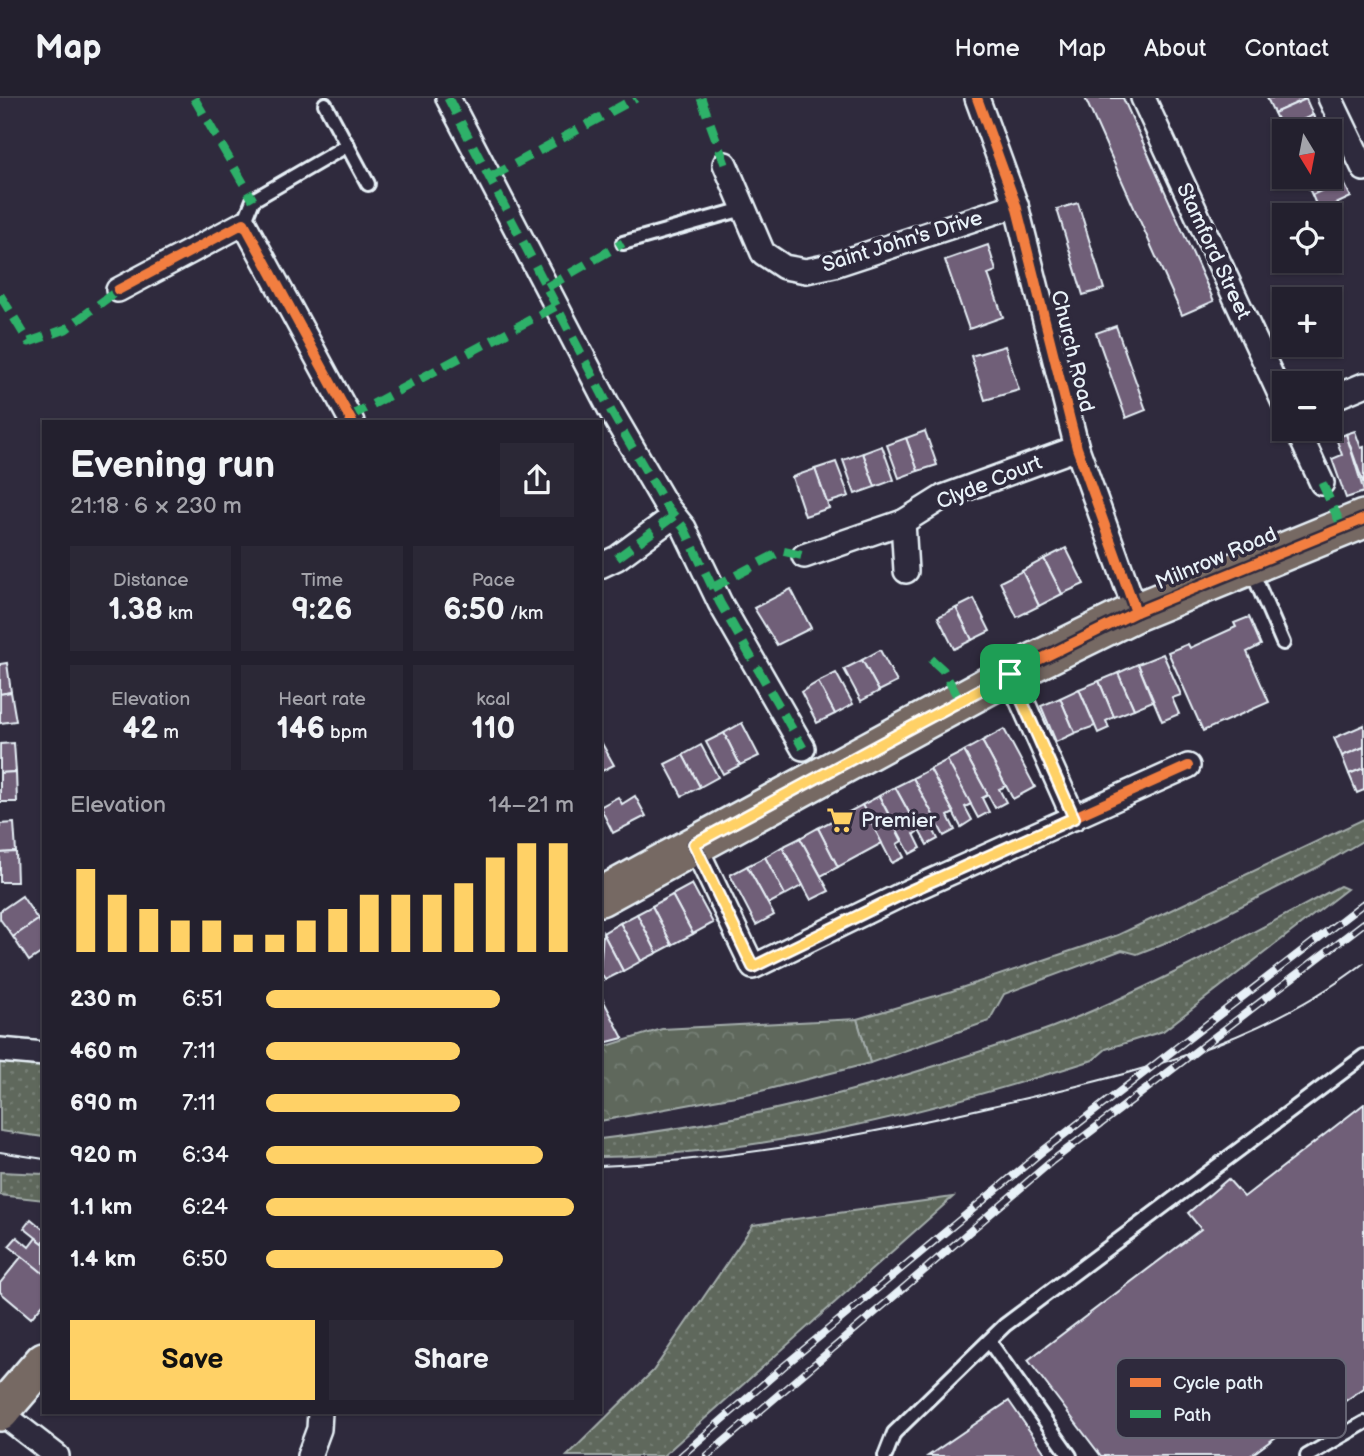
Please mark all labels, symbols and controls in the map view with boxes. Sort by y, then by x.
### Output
text: Map [35,28,101,68]
text: Home [955,34,1020,63]
text: Map [1058,34,1106,63]
text: About [1144,34,1206,63]
text: Contact [1244,34,1329,63]
north arrow [1272,119,1342,189]
map controls [1272,119,1342,441]
street label: Stamford Street [1171,179,1256,324]
button: locate [1272,203,1342,273]
street label: Saint John's Drive [819,205,985,278]
button: + [1272,287,1342,357]
street label: Church Road [1045,288,1100,415]
button: − [1272,371,1342,441]
text: Evening run [70,443,275,488]
button: share [500,443,574,517]
street label: Clyde Court [933,450,1046,515]
text: 21:18 · 6 × 230 m [70,492,242,520]
street label: Milnrow Road [1152,522,1280,595]
text: Distance [113,569,189,592]
text: Time [301,569,343,592]
text: Pace [472,569,515,592]
text: 1.38 [108,592,163,628]
text: 9:26 [292,592,352,628]
text: 6:50 [443,592,505,628]
text: km [163,602,193,625]
text: /km [505,602,543,625]
pin [980,644,1040,704]
icon: arrive [991,655,1029,693]
text: Elevation [111,688,190,711]
text: Heart rate [278,688,366,711]
text: kcal [476,688,510,711]
text: 42 [122,711,158,747]
text: 146 [276,711,325,747]
text: 110 [471,711,515,747]
text: m [158,721,179,744]
text: bpm [325,721,368,744]
text: Elevation [70,791,166,819]
text: 14–21 m [489,791,574,819]
supermarket icon: Premier [825,805,855,835]
place label: Premier [861,808,937,833]
text: 230 m [70,985,137,1013]
text: 6:51 [182,985,223,1013]
text: 460 m [70,1037,138,1065]
text: 7:11 [182,1037,216,1065]
text: 690 m [70,1089,138,1117]
text: 7:11 [182,1089,216,1117]
text: 920 m [70,1141,137,1169]
text: 6:34 [182,1141,229,1169]
text: 1.1 km [70,1193,132,1221]
text: 6:24 [182,1193,228,1221]
text: 1.4 km [70,1245,136,1273]
text: 6:50 [182,1245,227,1273]
button: Save [70,1320,315,1400]
button: Share [329,1320,574,1400]
legend [1116,1358,1346,1438]
text: Cycle path [1173,1372,1263,1395]
text: Path [1173,1404,1211,1427]

